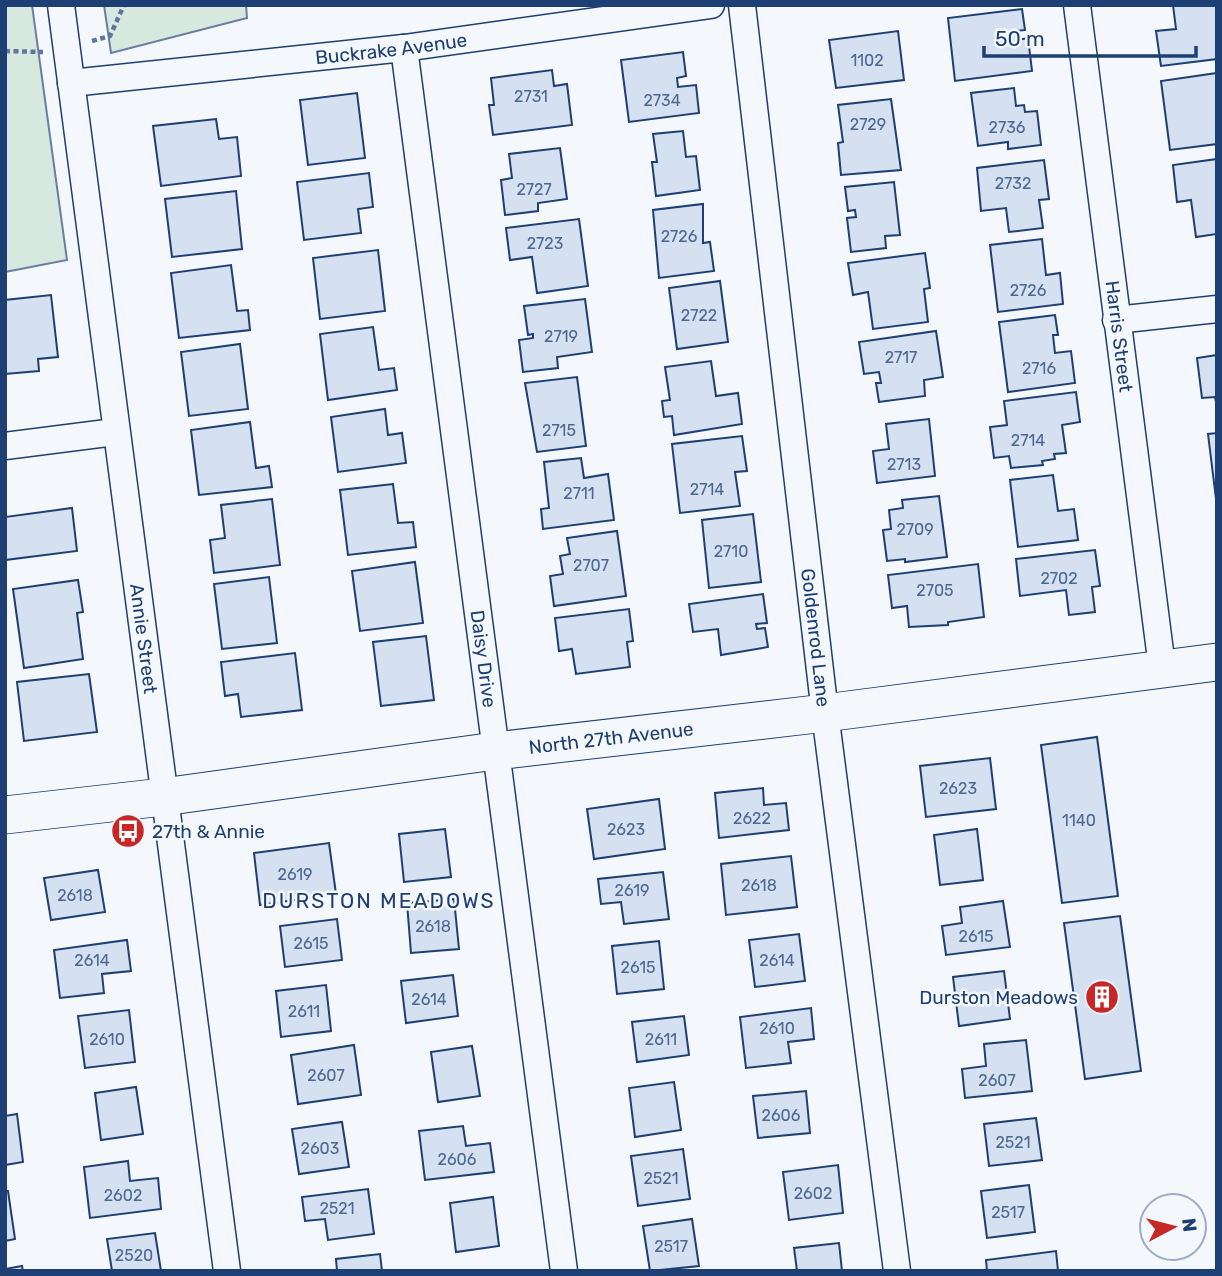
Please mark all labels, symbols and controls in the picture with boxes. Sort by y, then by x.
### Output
scale bar [984,14,1196,58]
text: 50 m [995,26,1045,51]
street label: Buckrake Avenue [314,28,469,69]
house number: 1102 [850,51,884,70]
house number: 2731 [514,87,548,106]
house number: 2734 [643,91,681,110]
house number: 2729 [850,115,886,134]
house number: 2736 [989,118,1026,137]
house number: 2732 [995,174,1031,193]
house number: 2727 [516,180,552,199]
house number: 2726 [661,227,698,246]
house number: 2723 [527,234,563,253]
street label: Harris Street [1101,279,1138,394]
house number: 2726 [1010,281,1047,300]
house number: 2722 [681,306,717,325]
house number: 2719 [544,327,578,346]
house number: 2717 [885,348,917,367]
house number: 2716 [1022,359,1056,378]
house number: 2715 [542,421,576,440]
house number: 2714 [1011,431,1045,450]
house number: 2713 [887,455,921,474]
house number: 2714 [690,480,724,499]
house number: 2711 [563,484,595,503]
house number: 2709 [896,520,934,539]
house number: 2710 [714,542,748,561]
house number: 2707 [573,556,609,575]
street label: Goldenrod Lane [797,567,836,708]
house number: 2702 [1040,569,1078,588]
house number: 2705 [916,581,954,600]
street label: Annie Street [125,582,163,695]
street label: Daisy Drive [466,609,502,709]
street label: North 27th Avenue [527,717,695,759]
house number: 2623 [939,779,977,798]
house number: 2622 [733,809,771,828]
house number: 1140 [1062,811,1096,830]
bus stop icon: 27th & Annie [109,812,147,850]
place label: 27th & Annie [152,820,265,843]
house number: 2623 [607,820,645,839]
house number: 2619 [278,865,313,884]
house number: 2618 [741,876,777,895]
house number: 2619 [615,881,650,900]
house number: 2618 [57,886,93,905]
district label: DURSTON MEADOWS [262,888,496,913]
house number: 2618 [415,917,451,936]
house number: 2615 [958,927,994,946]
house number: 2615 [293,934,329,953]
house number: 2614 [74,951,110,970]
house number: 2614 [759,951,795,970]
house number: 2615 [620,958,656,977]
building icon: Durston Meadows [1083,978,1121,1016]
place label: Durston Meadows [919,986,1078,1009]
house number: 2614 [411,990,447,1009]
house number: 2611 [288,1002,320,1021]
house number: 2610 [759,1019,795,1038]
house number: 2610 [89,1030,125,1049]
house number: 2611 [645,1030,677,1049]
house number: 2607 [307,1066,345,1085]
house number: 2607 [978,1071,1016,1090]
house number: 2606 [762,1106,801,1125]
house number: 2521 [995,1133,1031,1152]
house number: 2603 [301,1139,339,1158]
house number: 2606 [438,1150,477,1169]
house number: 2521 [643,1169,679,1188]
house number: 2602 [794,1184,832,1203]
house number: 2602 [104,1186,142,1205]
north arrow [1138,1192,1208,1262]
house number: 2521 [319,1199,355,1218]
house number: 2517 [991,1203,1025,1222]
text: N [1177,1217,1202,1233]
house number: 2517 [654,1237,688,1256]
house number: 2520 [115,1246,153,1265]

